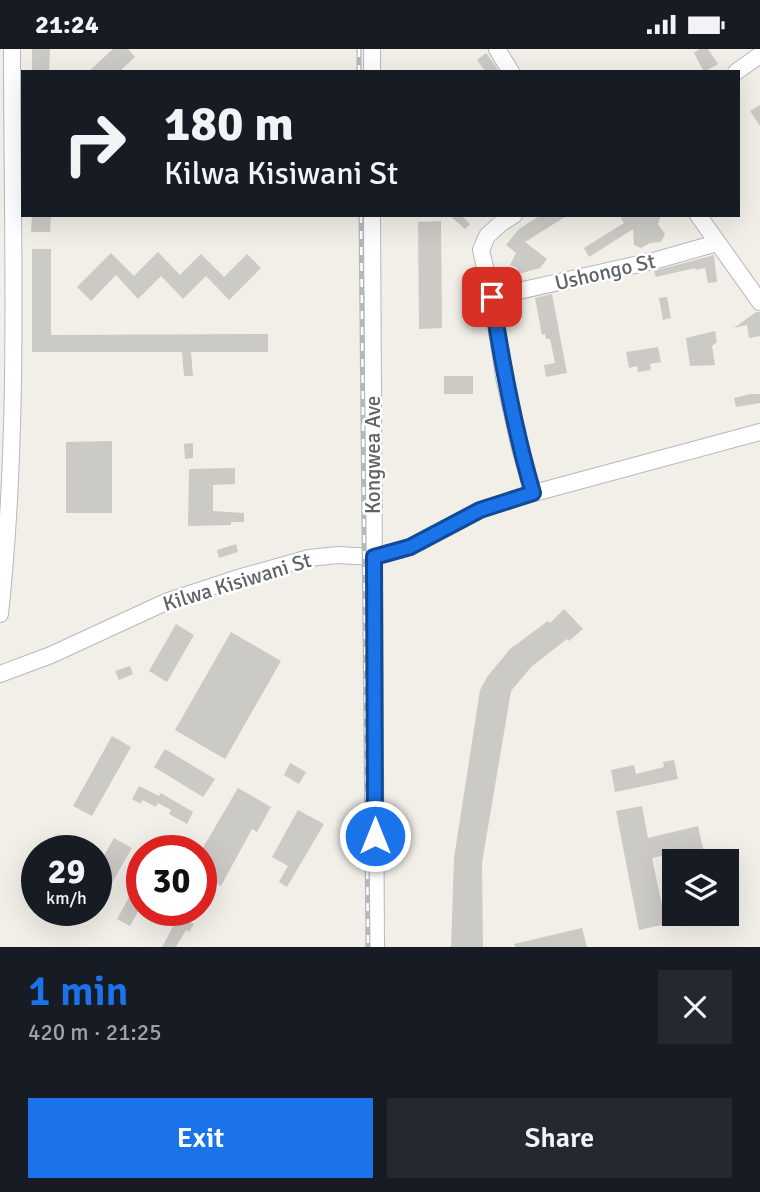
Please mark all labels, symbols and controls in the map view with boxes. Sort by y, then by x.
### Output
text: 21:24 [35,9,99,41]
text: 180 m [164,94,294,154]
icon: right [49,98,140,189]
text: Kilwa Kisiwani St [164,154,398,193]
street label: Ushongo St [552,248,658,296]
pin [462,267,522,327]
icon: arrive [473,278,511,316]
street label: Kongwea Ave [360,396,386,514]
street label: Kilwa Kisiwani St [160,547,314,617]
position arrow [338,799,412,873]
speed limit sign: 30 [126,835,217,926]
map controls [662,849,739,926]
button: layers [662,849,739,926]
text: 29 [48,850,85,893]
text: km/h [46,887,87,909]
text: 1 min [28,966,129,1017]
button: close [658,970,732,1044]
text: 420 m · 21:25 [28,1018,162,1047]
button: Exit [28,1098,373,1178]
button: Share [387,1098,732,1178]

